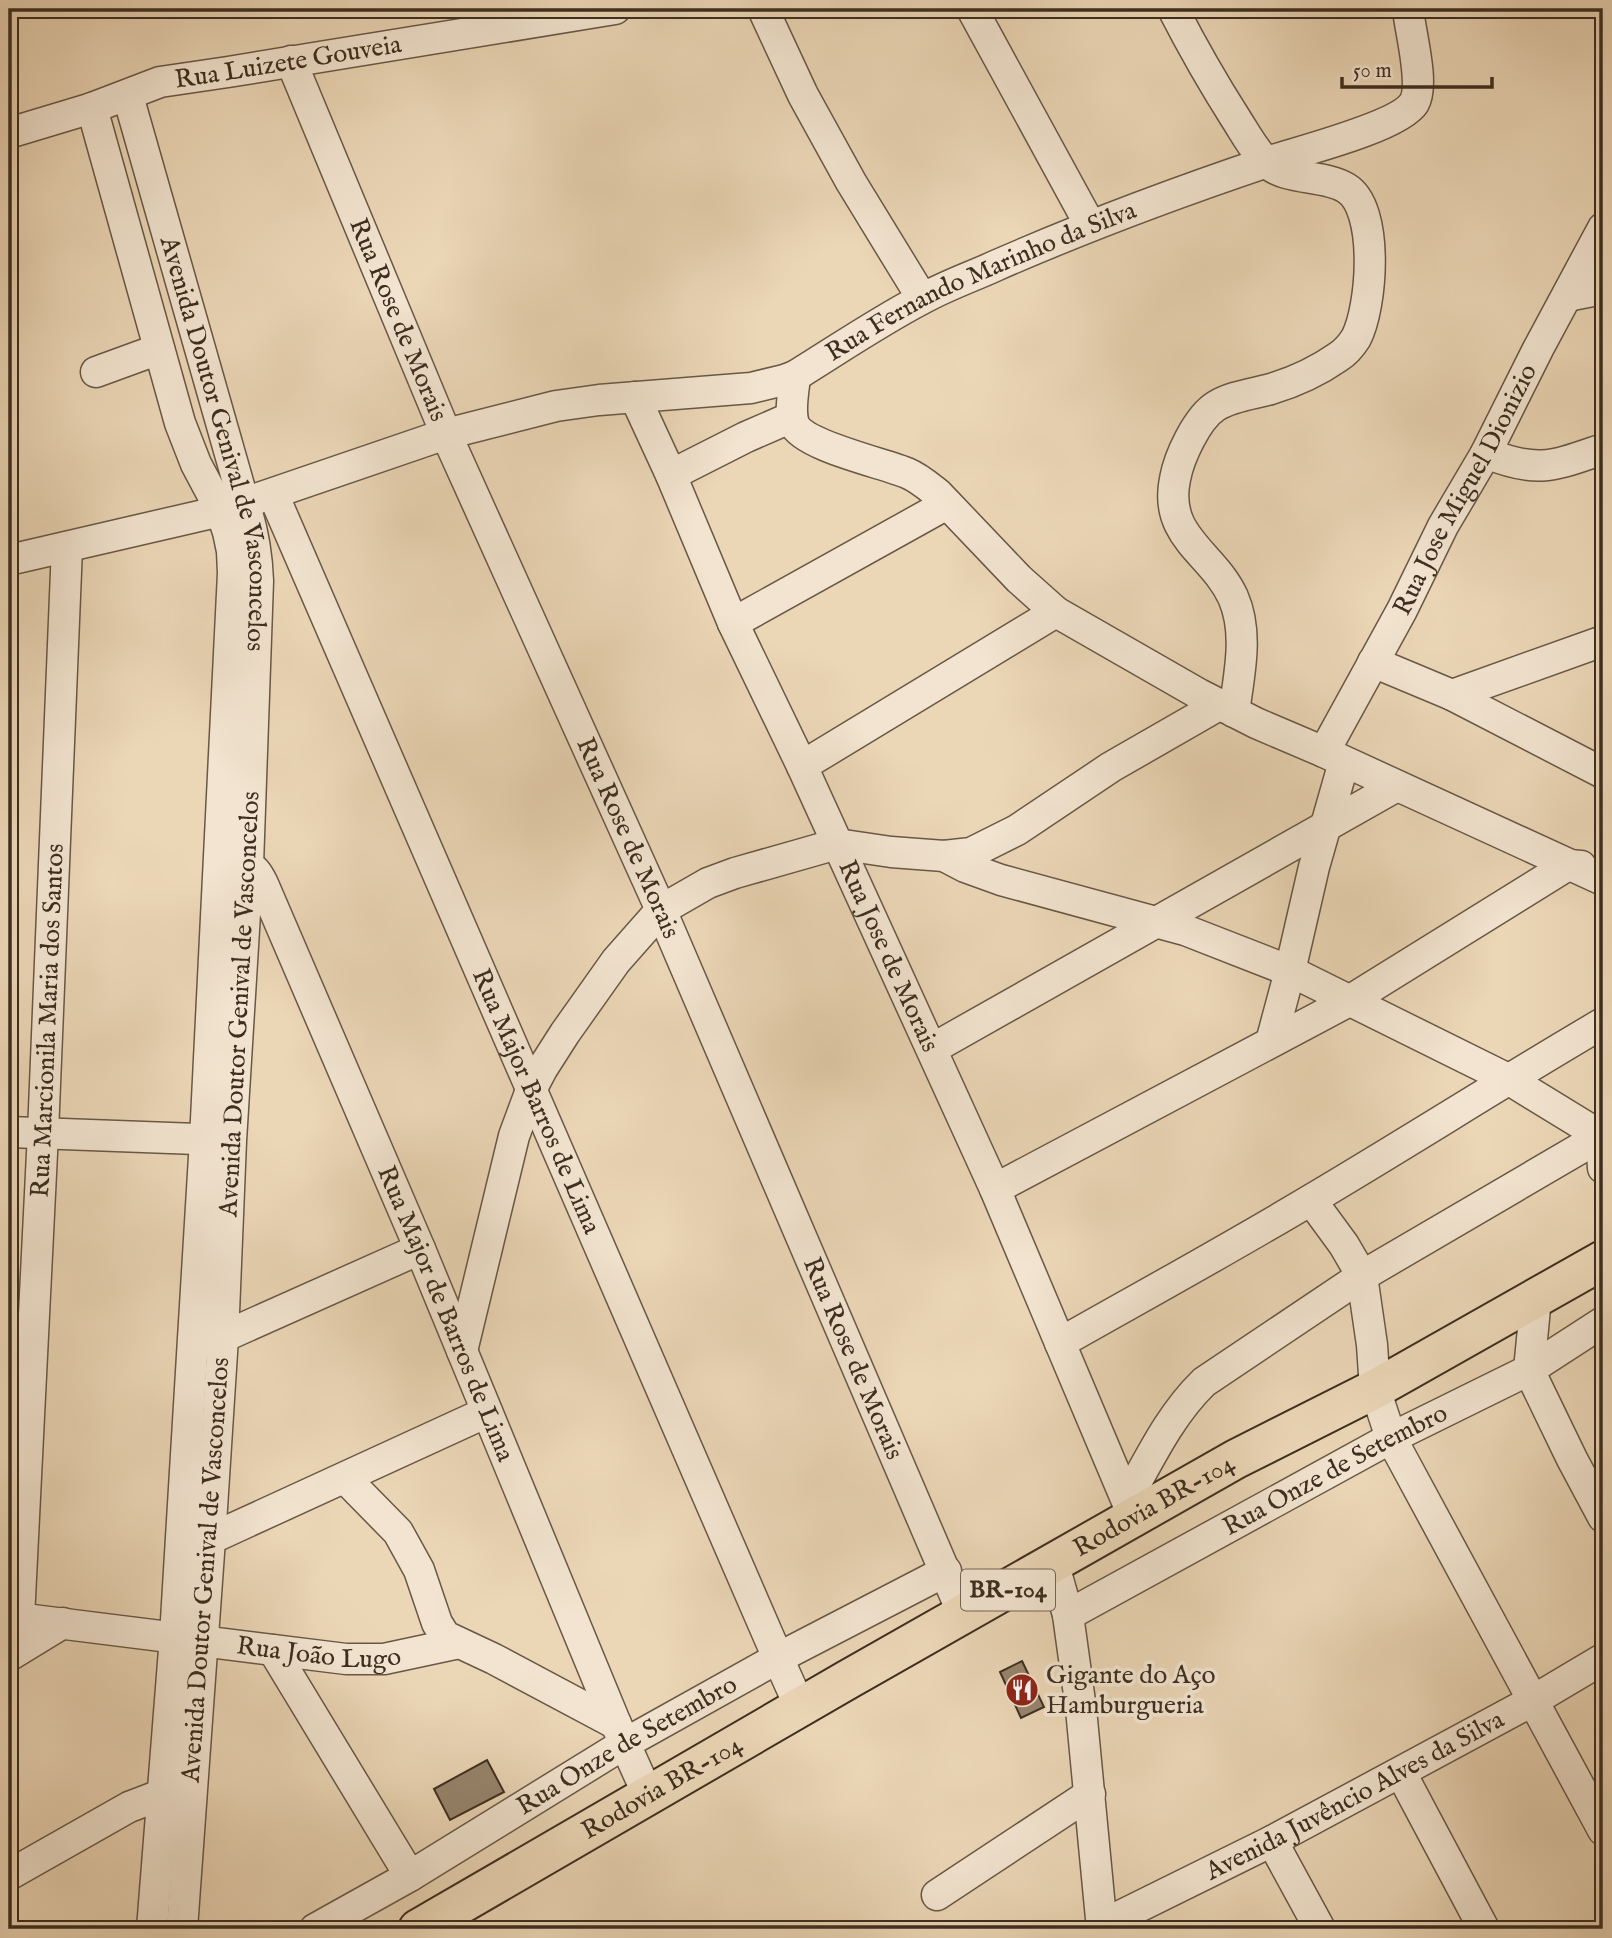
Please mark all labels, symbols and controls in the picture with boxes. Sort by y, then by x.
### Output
street label: Rua Luizete Gouveia [172,27,405,96]
scale bar [1342,46,1493,90]
text: 50 m [1353,58,1392,85]
street label: Rua Fernando Marinho da Silva [819,193,1142,369]
street label: Rua Rose de Morais [342,213,455,426]
street label: Avenida Doutor Genival de Vasconcelos [152,232,275,652]
street label: Rua Jose Miguel Dionizio [1385,358,1544,621]
street label: Rua Rose de Morais [569,732,688,943]
street label: Avenida Doutor Genival de Vasconcelos [212,790,268,1219]
street label: Rua Marcionila Maria dos Santos [23,843,71,1199]
street label: Rua Jose de Morais [831,855,947,1057]
street label: Rua Major Barros de Lima [464,964,609,1240]
street label: Rua Major de Barros de Lima [370,1161,523,1467]
street label: Rua Rose de Morais [795,1252,911,1465]
street label: Avenida Doutor Genival de Vasconcelos [175,1356,237,1785]
street label: Rua Onze de Setembro [1217,1396,1453,1543]
street label: Rodovia BR-104 [1067,1447,1241,1565]
road number: BR-104 [961,1570,1055,1610]
street label: Rua João Lugo [235,1629,404,1676]
place label: Gigante do Aço Hamburgueria [1046,1659,1216,1722]
street label: Rua Onze de Setembro [510,1668,743,1823]
restaurant icon: Gigante do Aço Hamburgueria [1003,1671,1041,1709]
street label: Avenida Juvêncio Alves da Silva [1199,1702,1510,1888]
street label: Rodovia BR-104 [576,1728,748,1847]

